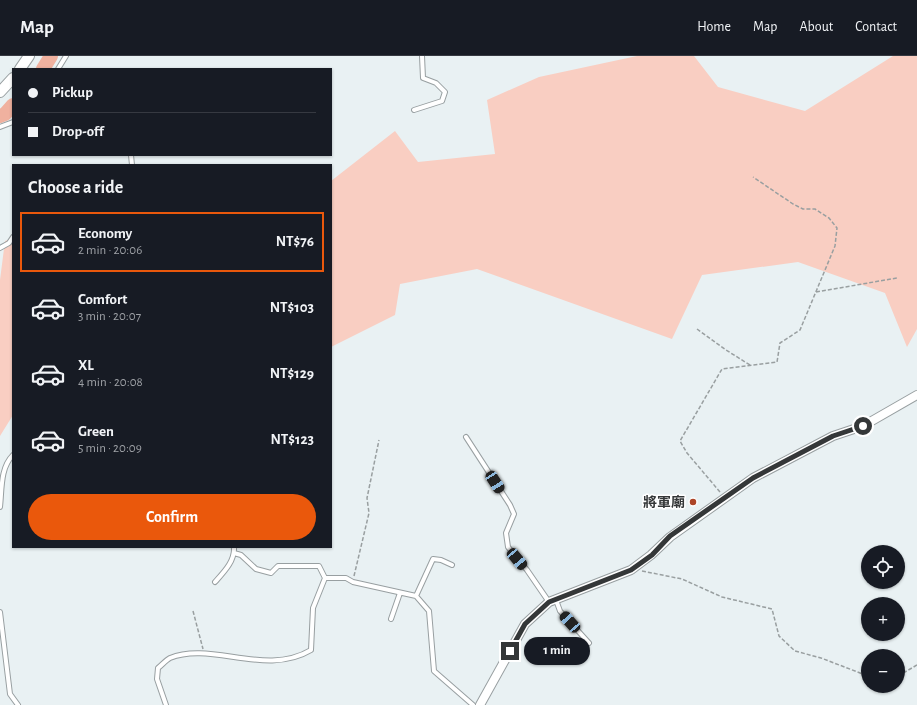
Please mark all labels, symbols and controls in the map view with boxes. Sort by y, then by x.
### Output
text: Map [20,18,54,37]
text: Home [697,20,731,34]
text: Map [753,20,777,34]
text: About [799,20,833,34]
text: Contact [855,20,897,34]
text: Pickup [52,85,93,100]
text: Drop-off [52,124,104,139]
text: Choose a ride [28,179,123,197]
icon: car [30,224,66,260]
text: Economy [78,226,132,241]
text: NT$76 [276,234,314,249]
text: 2 min · 20:06 [78,244,142,257]
icon: car [30,290,66,326]
text: Comfort [78,292,127,307]
text: NT$103 [270,300,314,315]
text: 3 min · 20:07 [78,310,141,323]
icon: car [30,356,66,392]
text: XL [78,358,94,373]
text: NT$129 [270,366,314,381]
text: 4 min · 20:08 [78,376,143,389]
route start [854,417,872,435]
icon: car [30,422,66,458]
text: Green [78,424,114,439]
text: NT$123 [270,432,314,447]
text: 5 min · 20:09 [78,442,142,455]
car [483,469,507,495]
button: Confirm [28,494,316,540]
place label: 將軍廟 [643,494,685,510]
marker: 將軍廟 [688,497,698,507]
map controls [861,545,905,693]
button: locate [861,545,905,589]
car [505,546,529,572]
button: + [861,597,905,641]
car [558,609,582,635]
callout: 1 min [524,637,590,665]
route end [501,642,519,660]
text: 1 min [543,644,571,657]
button: − [861,649,905,693]

